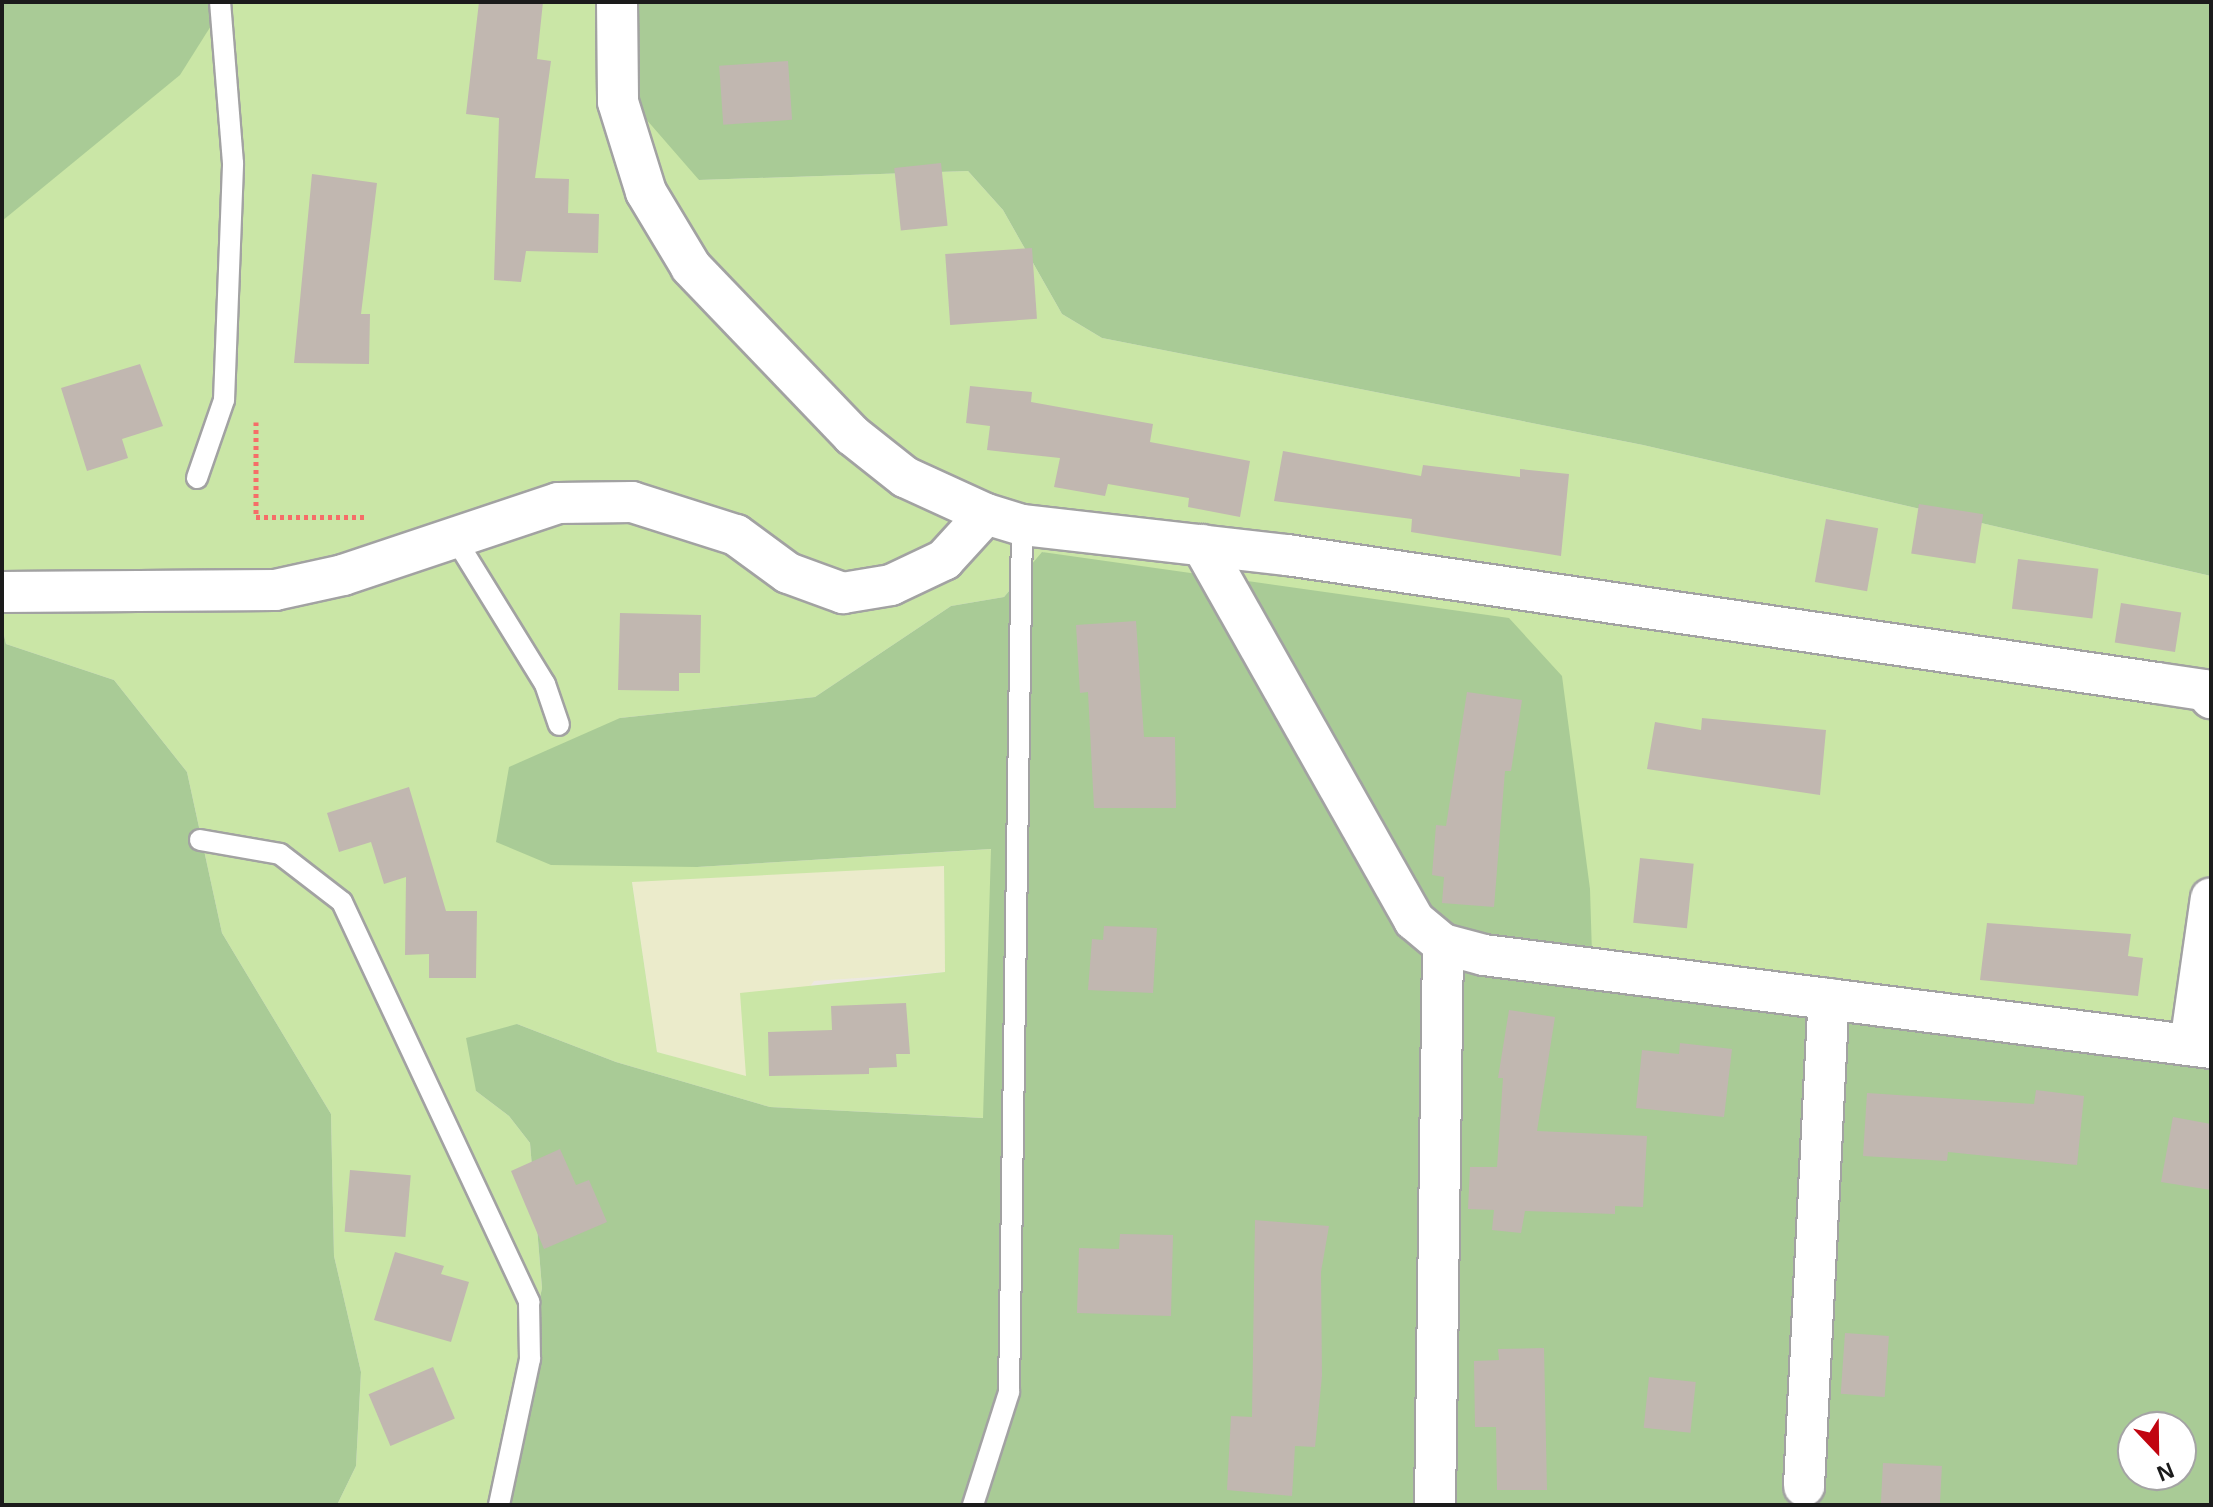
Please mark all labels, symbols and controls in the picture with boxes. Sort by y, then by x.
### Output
north arrow [2117,1411,2197,1491]
text: N [2153,1457,2177,1486]

